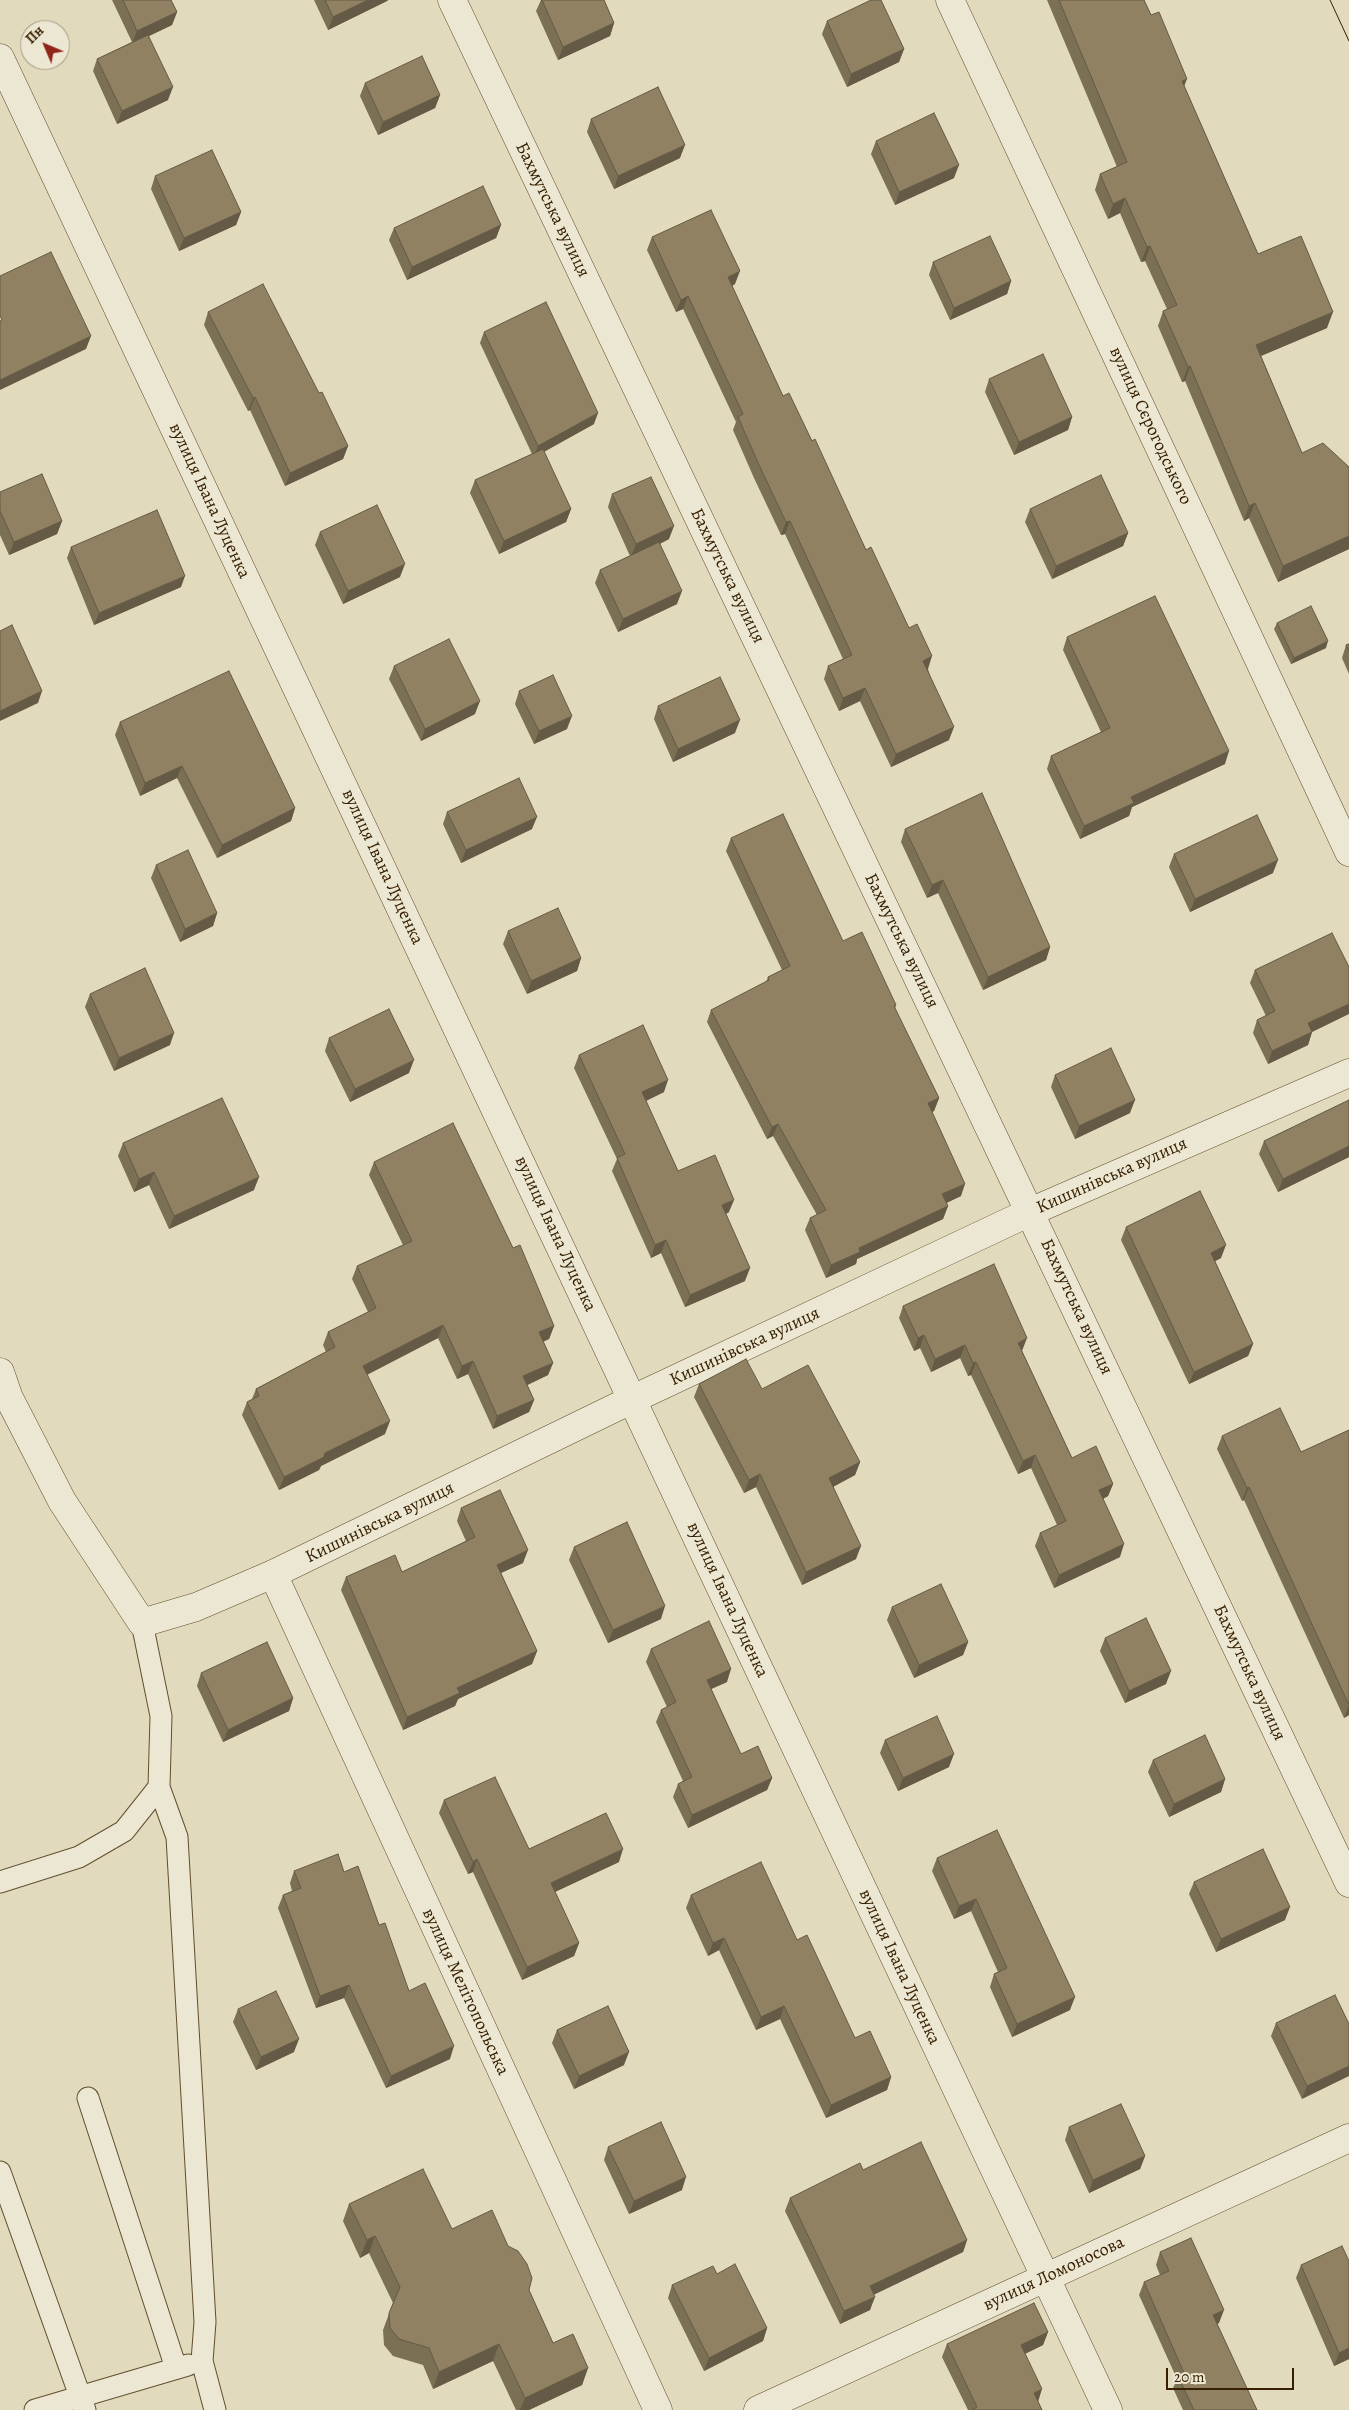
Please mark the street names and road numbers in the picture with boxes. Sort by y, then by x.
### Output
street label: Бахмутська вулиця [510,139,594,281]
street label: вулиця Сєрогодського [1104,343,1196,509]
street label: вулиця Івана Луценка [163,420,255,582]
street label: Бахмутська вулиця [685,505,769,647]
street label: вулиця Івана Луценка [336,786,428,948]
street label: Бахмутська вулиця [859,870,943,1012]
street label: Кишинівська вулиця [1033,1133,1191,1219]
street label: вулиця Івана Луценка [509,1153,601,1315]
street label: Бахмутська вулиця [1035,1236,1117,1378]
street label: Кишинівська вулиця [667,1303,823,1391]
street label: Кишинівська вулиця [302,1478,458,1568]
street label: вулиця Івана Луценка [681,1519,773,1681]
street label: Бахмутська вулиця [1208,1602,1290,1744]
street label: вулиця Івана Луценка [853,1886,945,2048]
street label: вулиця Мелітопольська [417,1905,513,2079]
street label: вулиця Ломоносова [980,2232,1128,2316]

